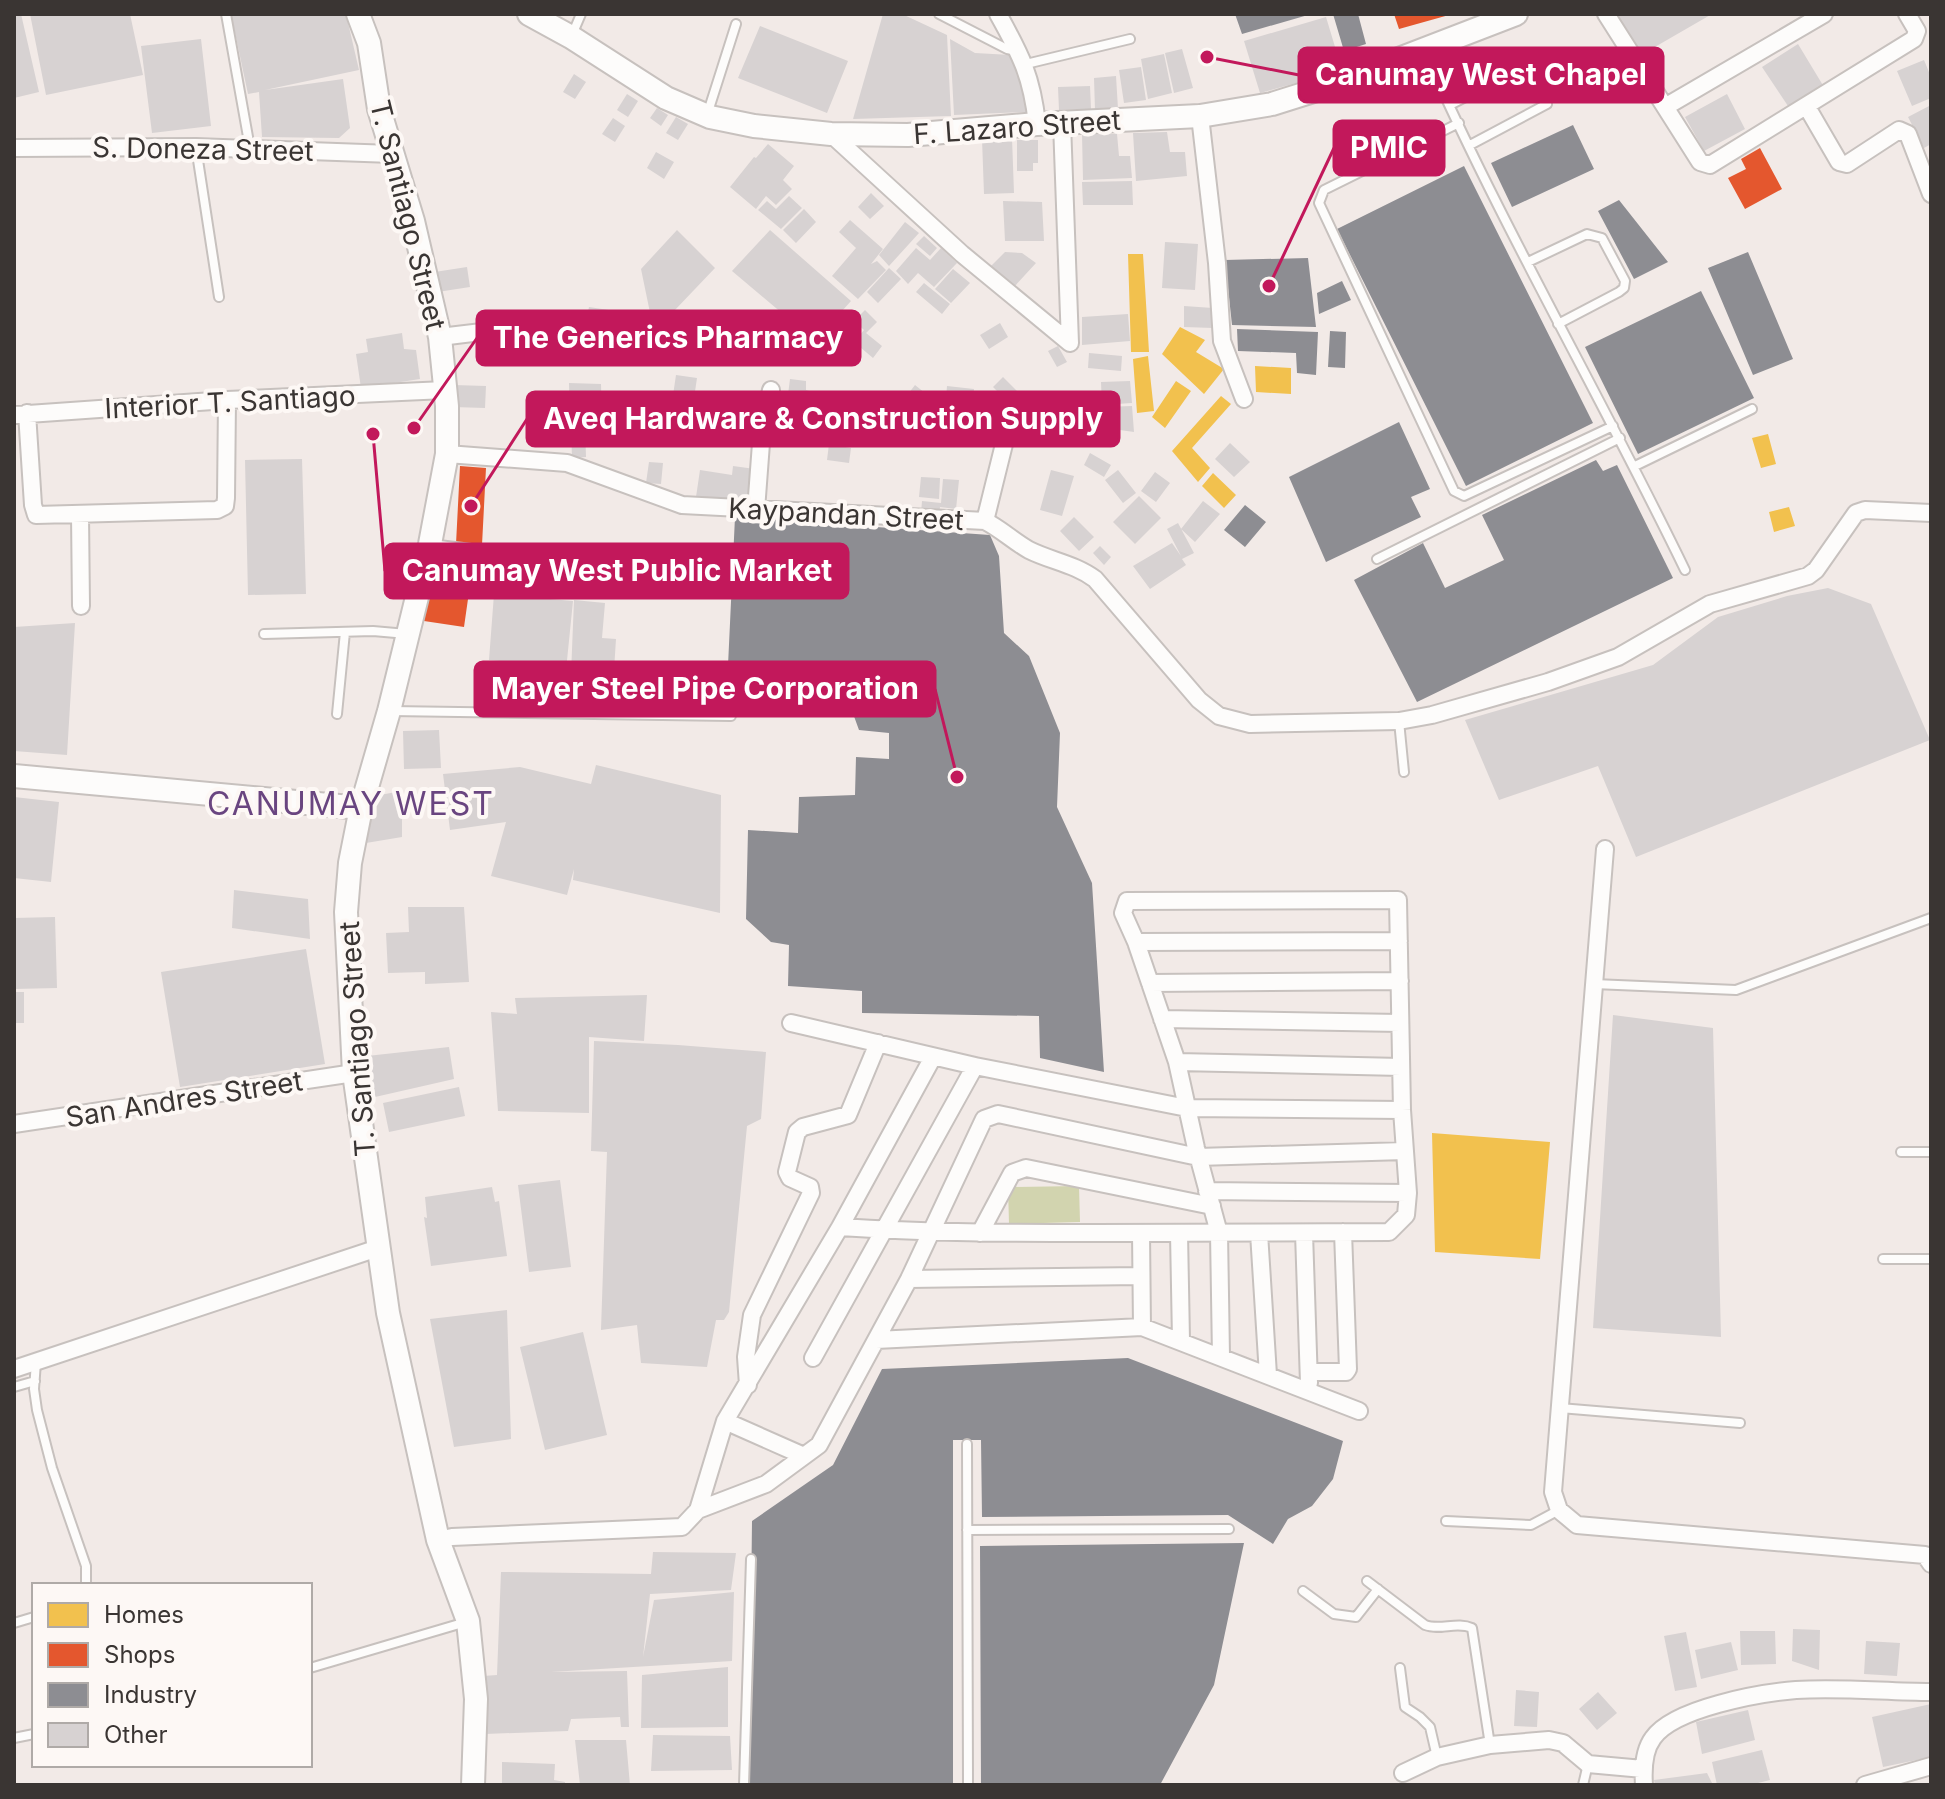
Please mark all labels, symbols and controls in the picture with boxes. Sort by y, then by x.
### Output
callout: Canumay West Chapel [1299,48,1663,102]
text: Canumay West Chapel [1315,56,1647,92]
street label: T. Santiago Street [363,96,453,334]
street label: F. Lazaro Street [912,103,1122,151]
callout: PMIC [1334,121,1444,175]
text: PMIC [1350,129,1428,165]
street label: S. Doneza Street [92,130,314,168]
callout: The Generics Pharmacy [477,311,860,365]
text: The Generics Pharmacy [493,319,843,355]
street label: Interior T. Santiago [104,378,356,426]
callout: Aveq Hardware & Construction Supply [527,392,1119,446]
text: Aveq Hardware & Construction Supply [543,400,1103,436]
street label: Kaypandan Street [727,491,965,537]
callout: Canumay West Public Market [385,544,848,598]
text: Canumay West Public Market [402,552,832,588]
callout: Mayer Steel Pipe Corporation [475,662,935,716]
text: Mayer Steel Pipe Corporation [491,670,919,706]
district label: CANUMAY WEST [207,784,495,823]
street label: T. Santiago Street [332,920,382,1158]
street label: San Andres Street [63,1064,305,1134]
legend [32,1583,312,1767]
text: Homes [104,1600,184,1629]
text: Shops [104,1640,175,1669]
text: Industry [104,1680,197,1709]
text: Other [104,1720,167,1749]

